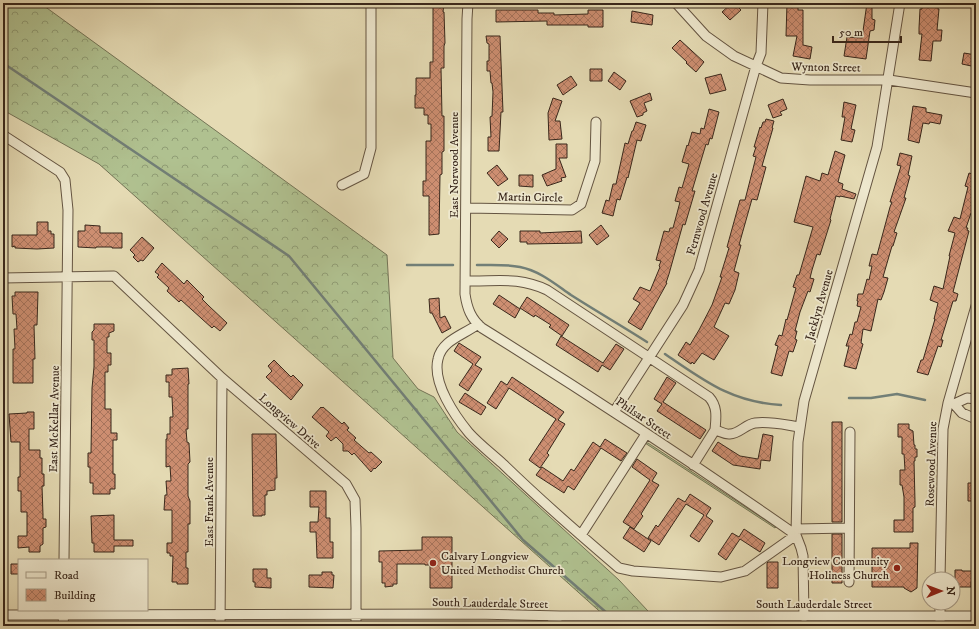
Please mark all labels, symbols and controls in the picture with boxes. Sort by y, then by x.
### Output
scale bar [833,18,901,44]
text: 50 m [839,25,863,40]
street label: Wynton Street [790,59,861,76]
street label: East Norwood Avenue [447,112,462,218]
street label: Fernwood Avenue [684,171,721,257]
street label: Martin Circle [497,189,563,206]
street label: Jacklyn Avenue [802,268,837,343]
street label: East McKellar Avenue [46,365,63,473]
street label: Longview Drive [256,390,324,452]
street label: Philsar Street [613,394,675,443]
street label: Rosewood Avenue [923,421,940,507]
street label: East Frank Avenue [202,457,217,547]
place label: Calvary Longview United Methodist Church [441,549,564,578]
place label: Longview Community Holiness Church [782,554,890,583]
marker: Calvary Longview United Methodist Church [428,558,438,568]
legend [18,559,148,611]
marker: Longview Community Holiness Church [892,563,902,573]
text: Road [54,568,79,583]
north arrow [921,571,961,611]
text: N [943,586,957,595]
text: Building [54,588,95,603]
street label: South Lauderdale Street [432,595,548,612]
street label: South Lauderdale Street [756,597,872,612]

